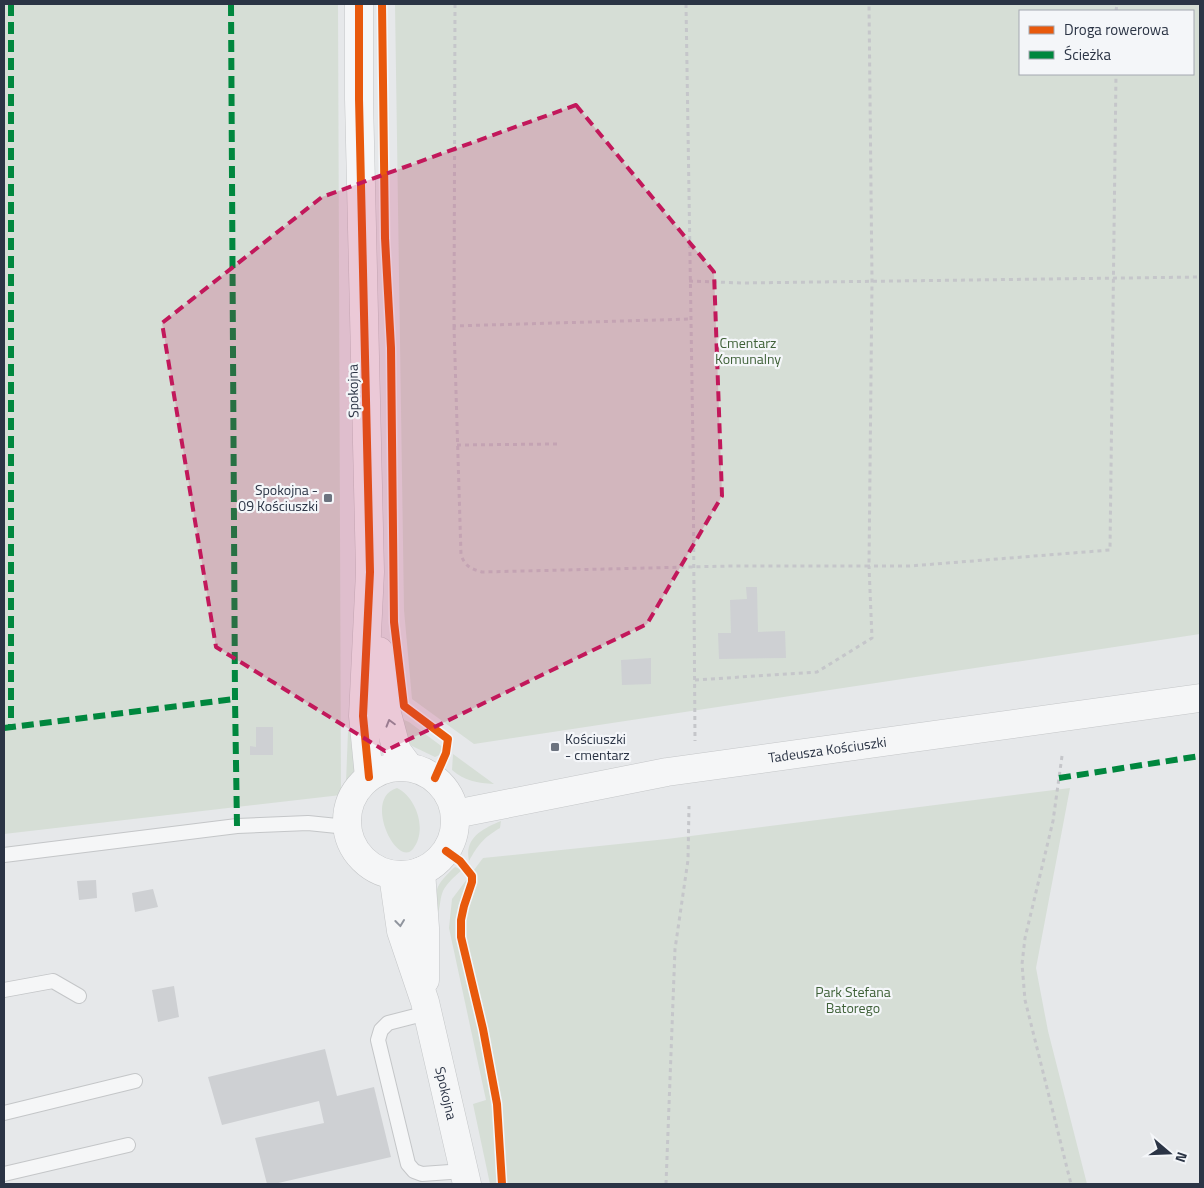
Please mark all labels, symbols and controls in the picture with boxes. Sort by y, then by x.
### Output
legend [1019,10,1194,75]
text: Droga rowerowa [1064,18,1169,41]
text: Ścieżka [1064,43,1111,66]
park label: Cmentarz Komunalny [715,332,781,369]
street label: Spokojna [342,364,363,418]
place label: Spokojna - 09 Kościuszki [238,479,318,516]
marker: Spokojna - 09 Kościuszki [322,492,334,504]
one-way arrow [385,719,395,727]
place label: Kościuszki - cmentarz [565,728,630,765]
street label: Tadeusza Kościuszki [767,731,888,768]
marker: Kościuszki - cmentarz [549,741,561,753]
one-way arrow [394,919,404,927]
park label: Park Stefana Batorego [815,981,891,1018]
street label: Spokojna [430,1064,463,1122]
north arrow [1144,1128,1194,1178]
text: N [1170,1149,1193,1165]

